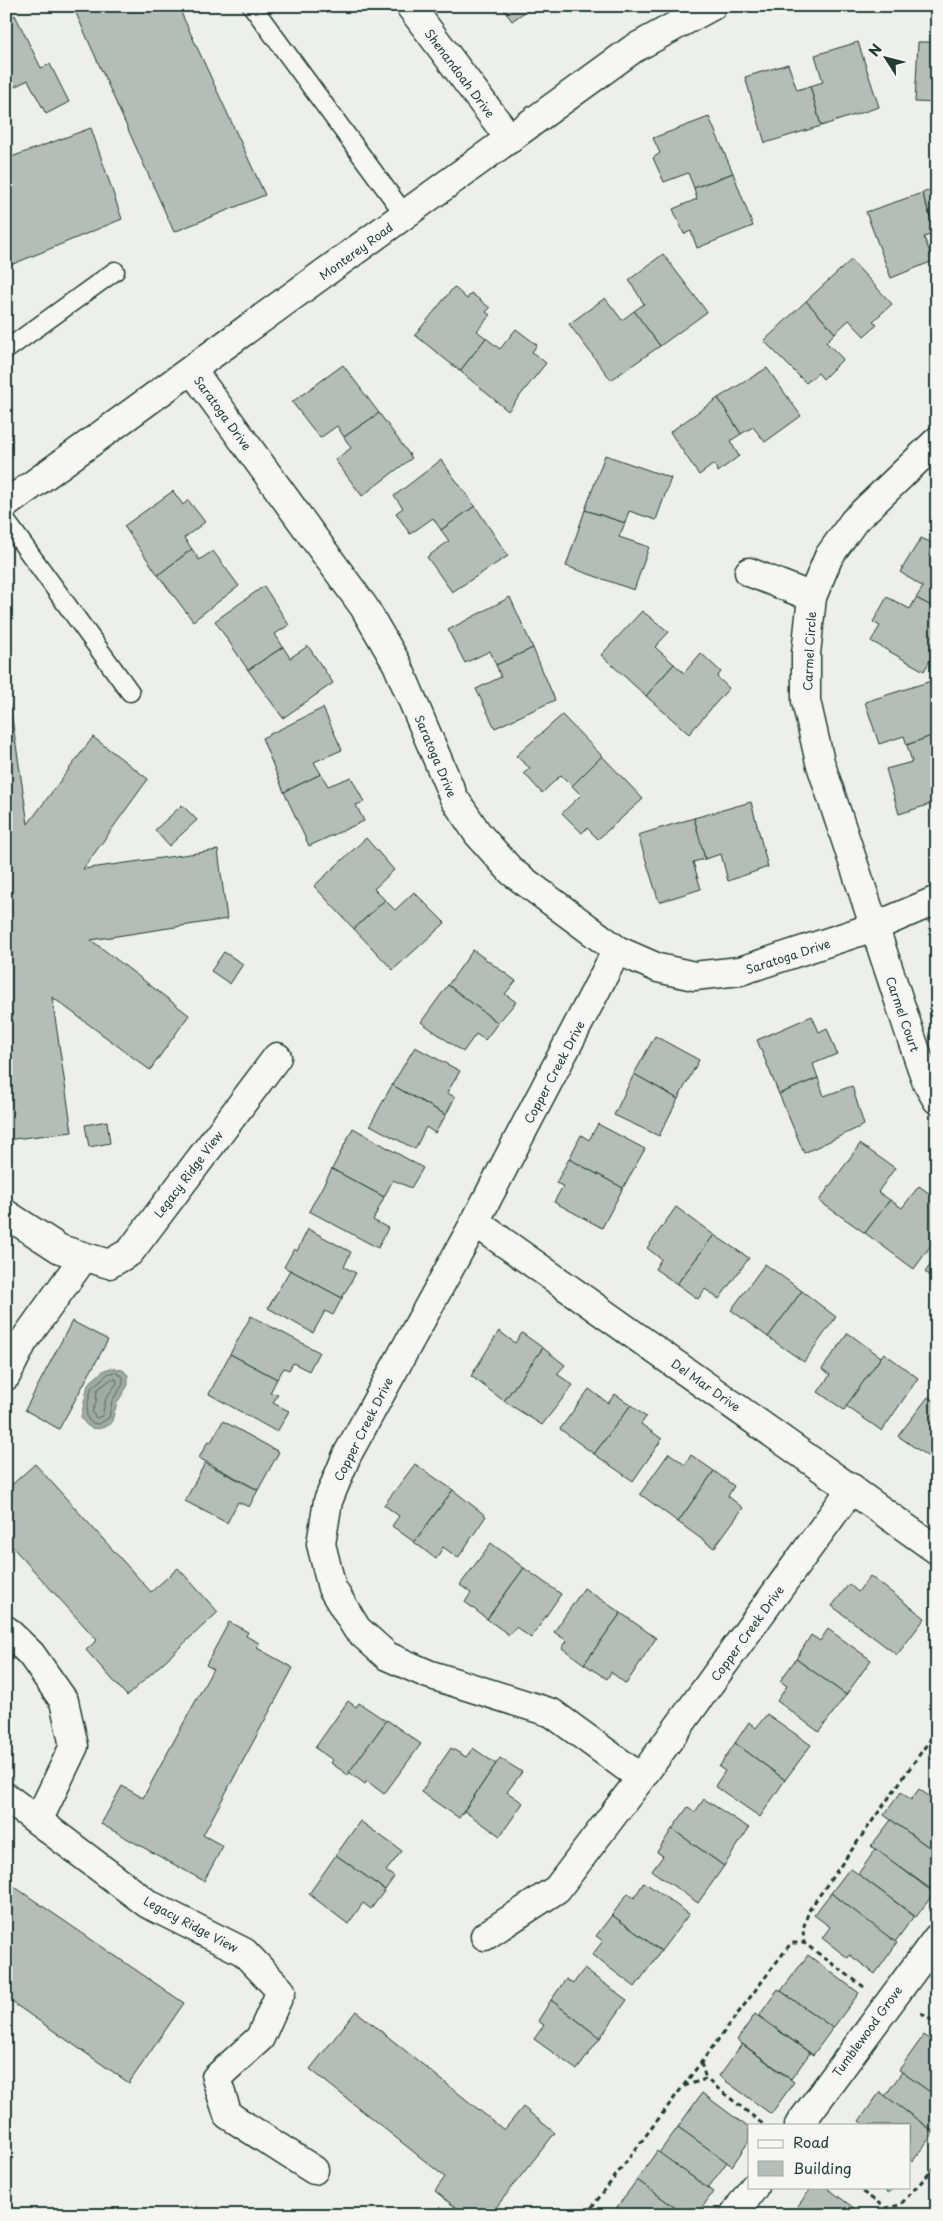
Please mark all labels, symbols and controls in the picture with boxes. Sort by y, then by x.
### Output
street label: Shenandoah Drive [421,25,499,121]
north arrow [860,32,910,82]
text: N [863,39,887,61]
street label: Monterey Road [315,218,397,284]
street label: Saratoga Drive [190,372,256,454]
street label: Carmel Circle [798,611,820,691]
street label: Saratoga Drive [411,712,462,800]
street label: Saratoga Drive [743,934,833,978]
street label: Carmel Court [882,974,924,1054]
street label: Copper Creek Drive [519,1017,589,1127]
street label: Legacy Ridge View [149,1126,227,1221]
street label: Del Mar Drive [668,1354,745,1416]
street label: Copper Creek Drive [329,1374,397,1484]
street label: Copper Creek Drive [706,1581,788,1685]
street label: Legacy Ridge View [141,1892,242,1957]
street label: Tumblewood Grove [828,1982,906,2080]
legend [748,2124,910,2188]
text: Road [793,2130,829,2153]
text: Building [793,2156,852,2179]

